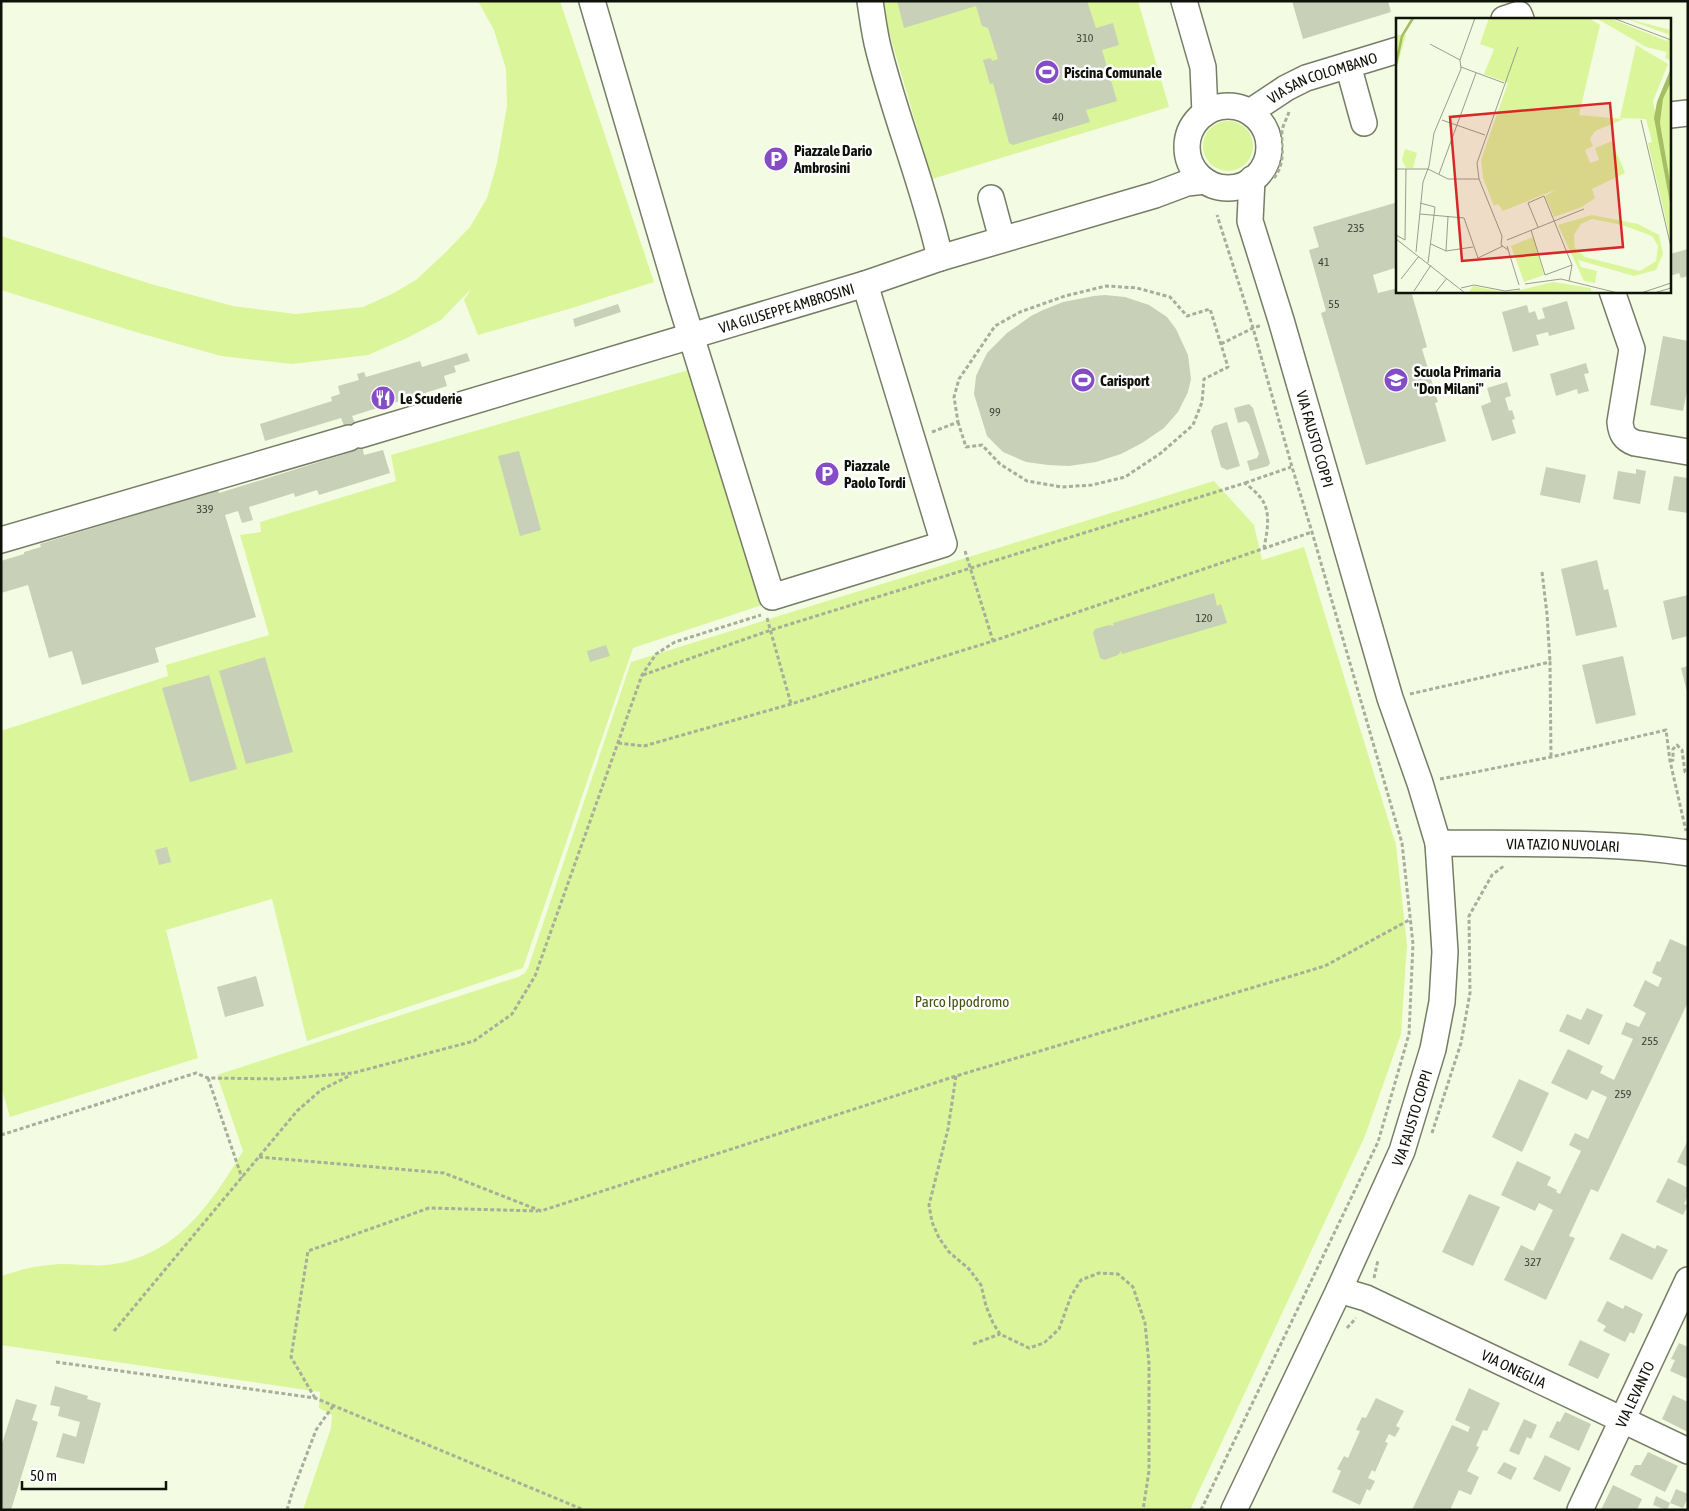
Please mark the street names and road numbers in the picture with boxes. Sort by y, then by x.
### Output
street label: VIA SAN COLOMBANO [1264,48,1379,107]
street label: VIA GIUSEPPE AMBROSINI [717,279,856,336]
street label: VIA FAUSTO COPPI [1293,389,1337,489]
street label: VIA TAZIO NUVOLARI [1506,835,1620,855]
street label: VIA FAUSTO COPPI [1388,1068,1435,1168]
street label: VIA ONEGLIA [1479,1346,1550,1391]
street label: VIA LEVANTO [1612,1358,1657,1430]

